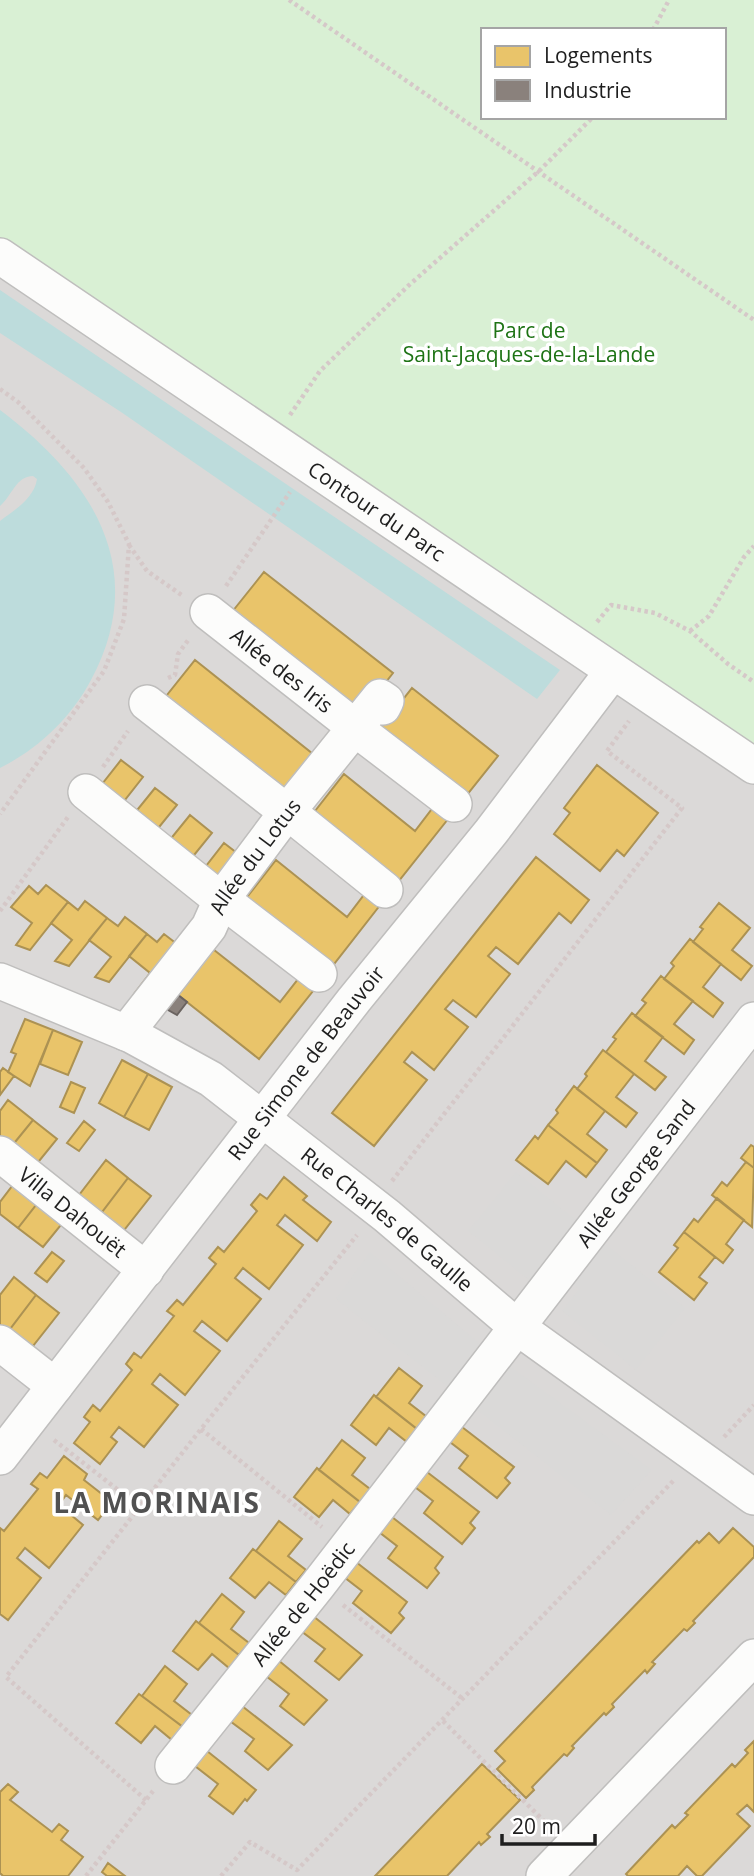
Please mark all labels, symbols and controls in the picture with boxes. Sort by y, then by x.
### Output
legend [481,28,726,119]
text: Logements [544,41,652,69]
text: Industrie [544,76,632,104]
park label: Parc de Saint-Jacques-de-la-Lande [403,316,655,368]
street label: Contour du Parc [303,454,451,567]
street label: Allée des Iris [225,621,339,719]
street label: Allée du Lotus [202,792,307,919]
street label: Rue Simone de Beauvoir [221,959,391,1166]
street label: Allée George Sand [570,1094,701,1253]
street label: Rue Charles de Gaulle [295,1140,479,1298]
street label: Villa Dahouët [13,1160,133,1263]
district label: LA MORINAIS [53,1483,261,1521]
street label: Allée de Hoëdic [245,1536,361,1671]
scale bar [502,1802,595,1846]
text: 20 m [512,1812,561,1840]

